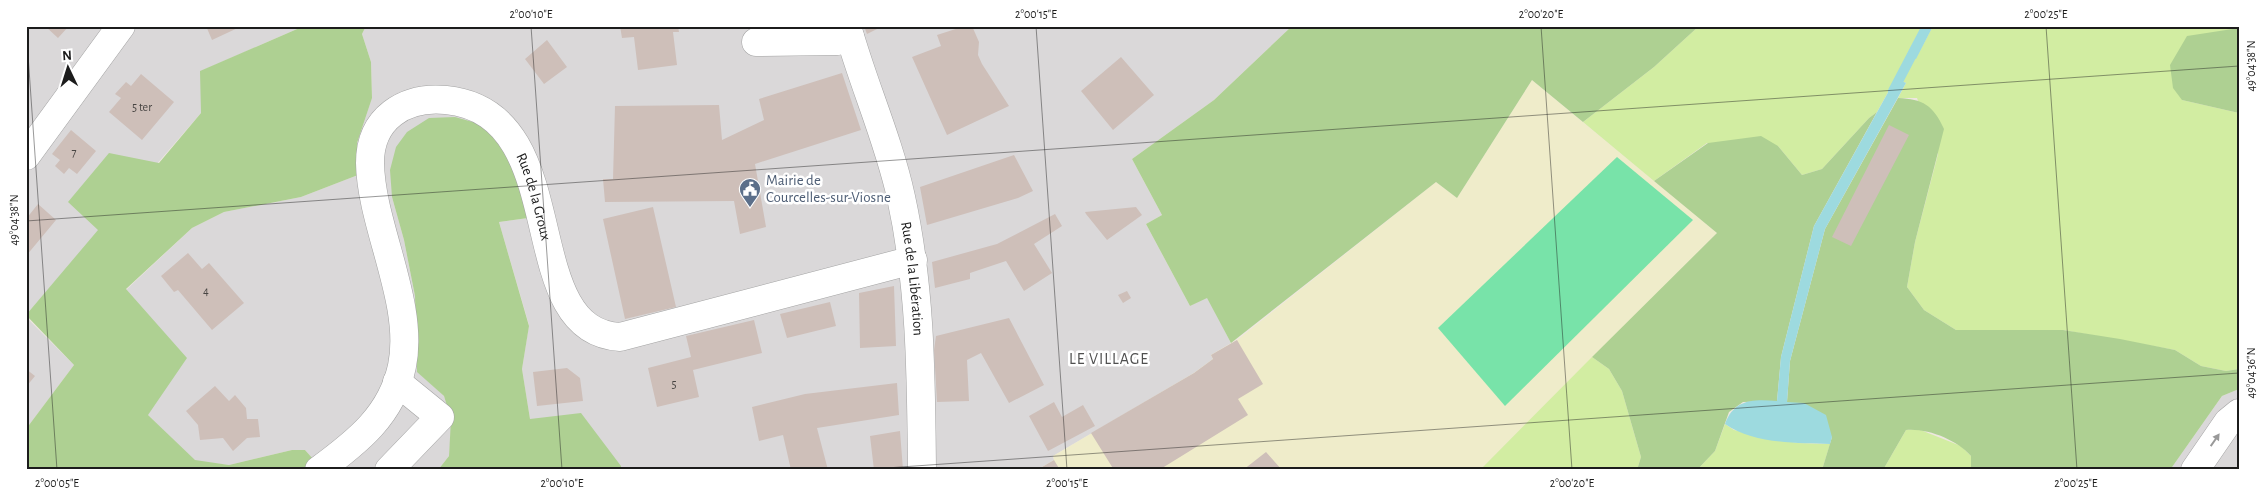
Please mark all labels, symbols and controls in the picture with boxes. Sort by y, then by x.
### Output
text: 2°00'10"E [509,8,553,20]
text: 2°00'15"E [1015,8,1057,20]
text: 2°00'20"E [1519,8,1563,20]
text: 2°00'25"E [2024,8,2068,20]
text: 49°04'38"N [2245,40,2257,92]
north arrow [42,42,92,92]
text: N [62,49,73,63]
house number: 5 ter [132,101,152,113]
house number: 7 [71,146,77,158]
street label: Rue de la Groux [514,151,554,242]
place label: Mairie de Courcelles-sur-Viosne [766,173,891,205]
public building icon: Mairie de Courcelles-sur-Viosne [738,177,762,208]
text: 49°04'38"N [8,194,20,246]
street label: Rue de la Libération [899,220,926,336]
house number: 4 [203,285,209,297]
text: 49°04'36"N [2245,347,2257,399]
district label: LE VILLAGE [1069,351,1149,367]
house number: 5 [671,378,677,390]
one-way arrow [2210,433,2220,447]
text: 2°00'05"E [35,477,79,489]
text: 2°00'10"E [540,477,584,489]
text: 2°00'15"E [1046,477,1088,489]
text: 2°00'20"E [1550,477,1594,489]
text: 2°00'25"E [2054,477,2098,489]

